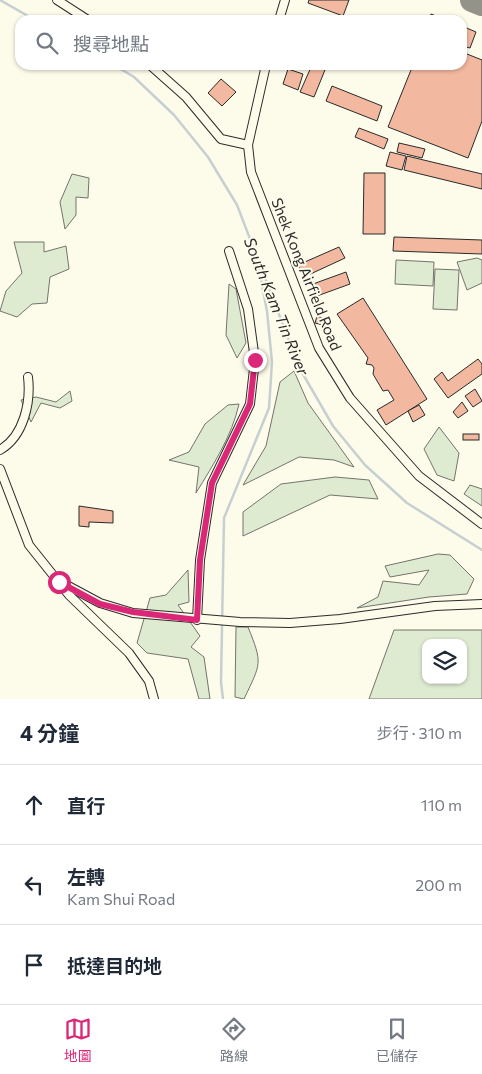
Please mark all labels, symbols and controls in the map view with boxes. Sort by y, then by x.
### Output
search box [15,15,467,70]
icon: search [33,29,61,57]
text: 搜尋地點 [73,32,149,55]
street label: Shek Kong Airfield Road [268,195,346,353]
water label: South Kam Tin River [241,234,314,378]
route end [244,349,267,372]
route start [48,571,71,594]
map controls [422,639,467,684]
button: layers [422,639,467,684]
text: 4 分鐘 [20,720,79,745]
text: 步行 · 310 m [377,723,462,742]
icon: ahead [20,791,48,819]
text: 直行 [67,794,105,817]
text: 110 m [421,795,462,814]
text: 左轉 [67,865,105,888]
icon: left [20,871,48,899]
text: 200 m [415,875,462,894]
text: Kam Shui Road [67,889,175,908]
icon: arrive [20,951,48,979]
text: 抵達目的地 [67,954,162,977]
tab: 地圖 [64,1015,92,1065]
tab: 路線 [220,1015,248,1065]
tab: 已儲存 [376,1015,418,1065]

